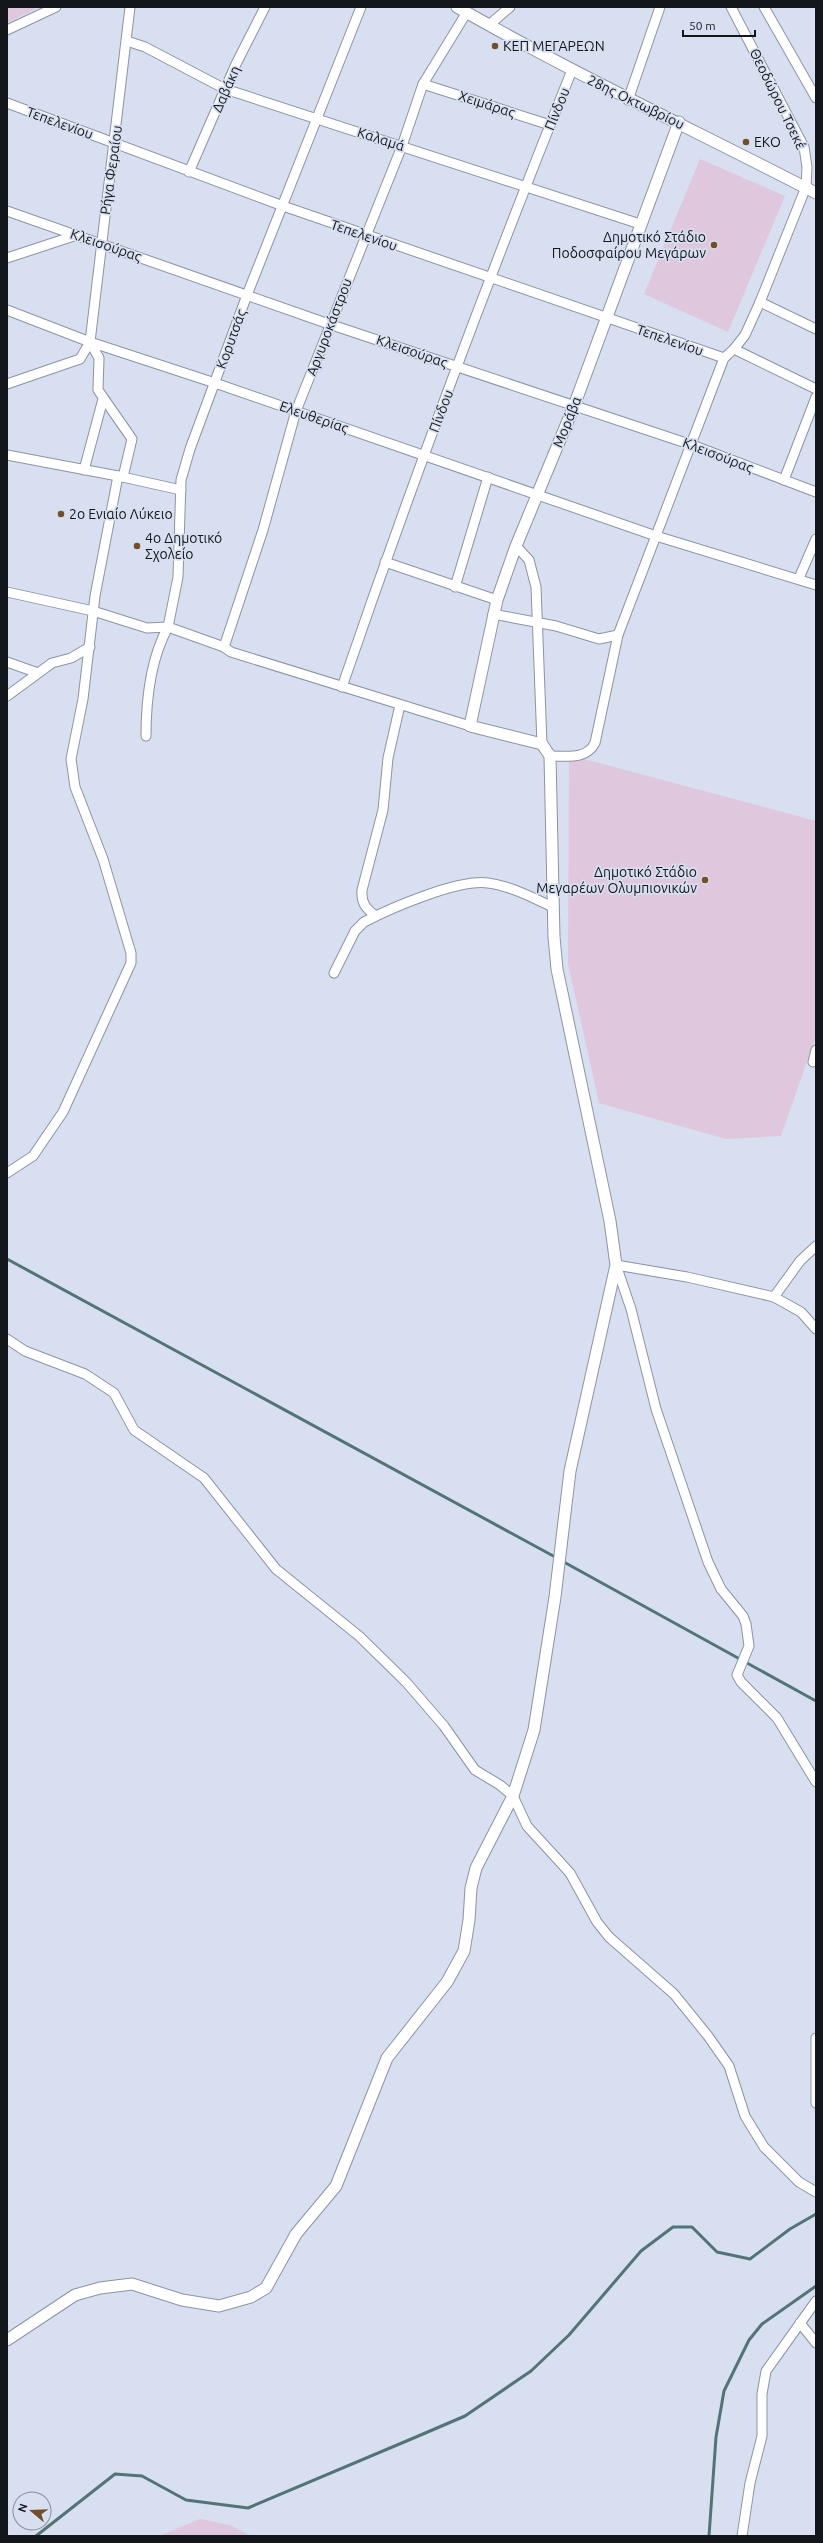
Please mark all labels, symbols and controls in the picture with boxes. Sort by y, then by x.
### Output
scale bar [683,12,755,38]
text: 50 m [689,19,716,32]
place label: ΚΕΠ ΜΕΓΑΡΕΩΝ [503,38,605,54]
marker: ΚΕΠ ΜΕΓΑΡΕΩΝ [490,41,500,51]
street label: Θεοδώρου Τσεκέ [747,46,809,152]
street label: Δαβάκη [209,63,243,115]
street label: 28ης Οκτωβρίου [585,72,687,132]
street label: Πίνδου [541,85,573,133]
street label: Χειμάρας [457,87,518,121]
street label: Τεπελενίου [25,104,95,142]
street label: Ρήγα Φεραίου [97,124,125,216]
street label: Καλαμά [355,124,407,154]
place label: EKO [754,134,781,150]
marker: EKO [741,137,751,147]
street label: Τεπελενίου [328,216,400,254]
street label: Κλεισούρας [68,225,144,265]
place label: Δημοτικό Στάδιο Ποδοσφαίρου Μεγάρων [552,229,706,261]
marker: Δημοτικό Στάδιο Ποδοσφαίρου Μεγάρων [709,240,719,250]
street label: Αργυροκάστρου [303,276,355,378]
street label: Κορυτσάς [213,306,249,371]
street label: Τεπελενίου [634,321,706,359]
street label: Κλεισούρας [374,331,450,371]
street label: Πίνδου [426,387,456,435]
street label: Μοράβα [549,393,585,450]
street label: Ελευθερίας [277,398,351,436]
street label: Κλεισούρας [680,434,756,476]
place label: 2ο Ενιαίο Λύκειο [69,506,173,522]
marker: 2ο Ενιαίο Λύκειο [56,509,66,519]
place label: 4ο Δημοτικό Σχολείο [145,530,222,562]
marker: 4ο Δημοτικό Σχολείο [132,541,142,551]
place label: Δημοτικό Στάδιο Μεγαρέων Ολυμπιονικών [536,864,697,896]
marker: Δημοτικό Στάδιο Μεγαρέων Ολυμπιονικών [700,875,710,885]
north arrow [12,2491,52,2531]
text: N [16,2502,30,2514]

